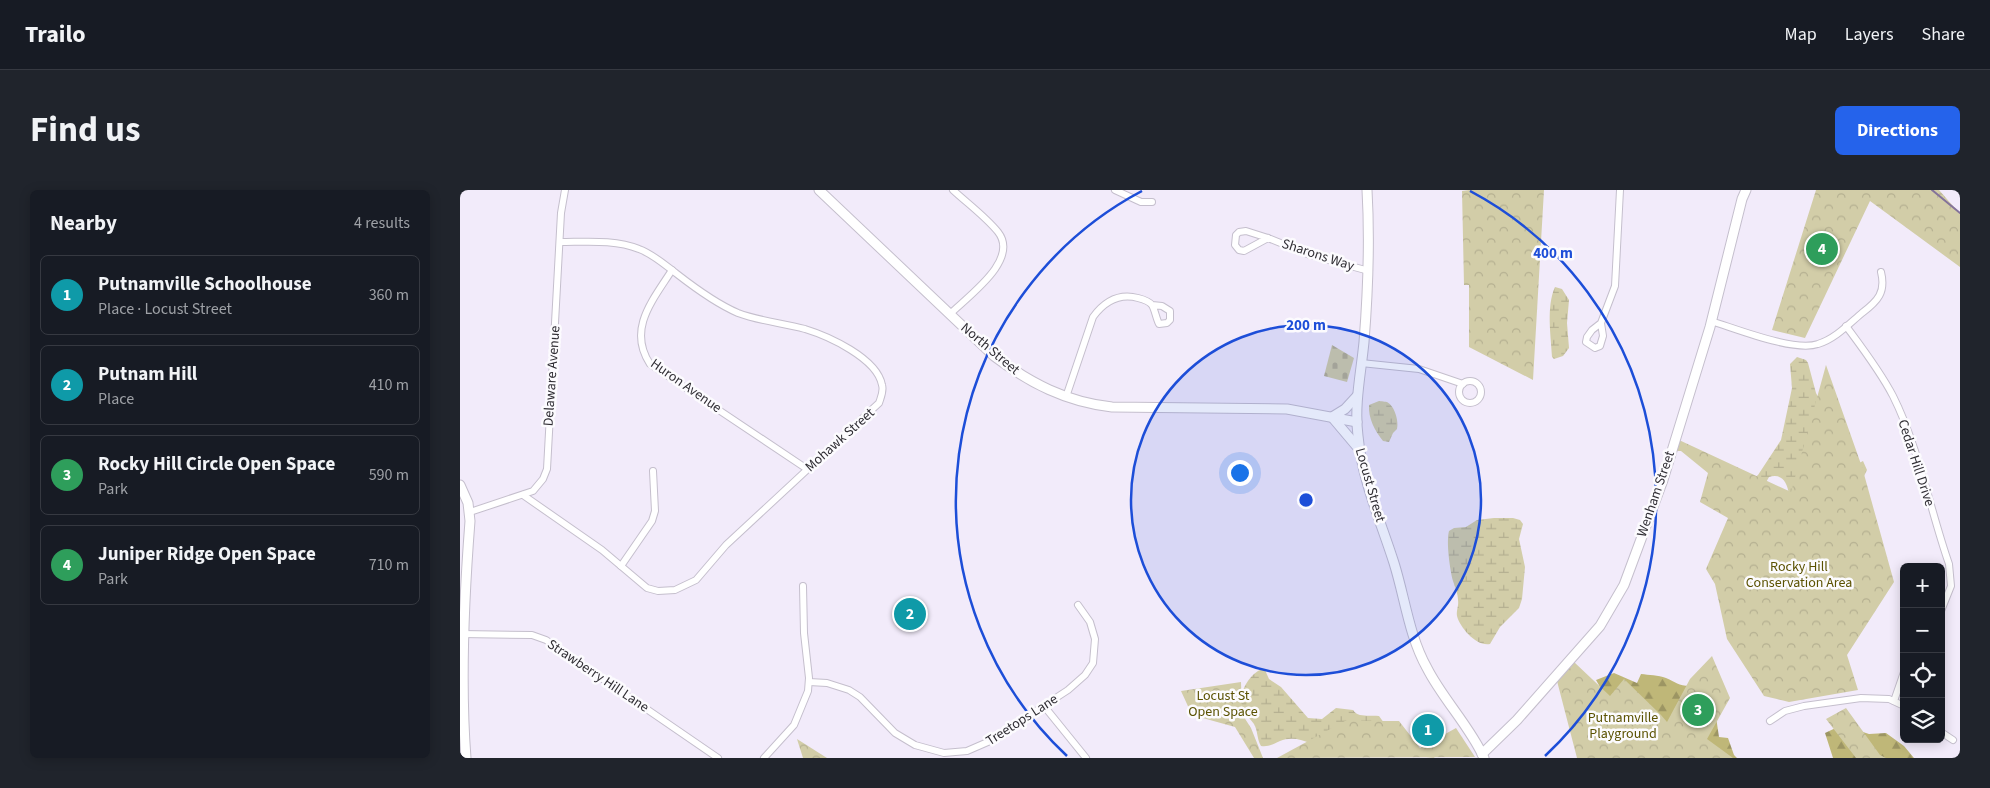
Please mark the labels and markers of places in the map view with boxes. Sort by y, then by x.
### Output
pin: 4 [1806,230,1838,268]
centre of rings [1297,491,1315,509]
pin: 2 [894,595,926,633]
pin: 3 [1682,691,1714,729]
pin: 1 [1412,711,1444,749]

